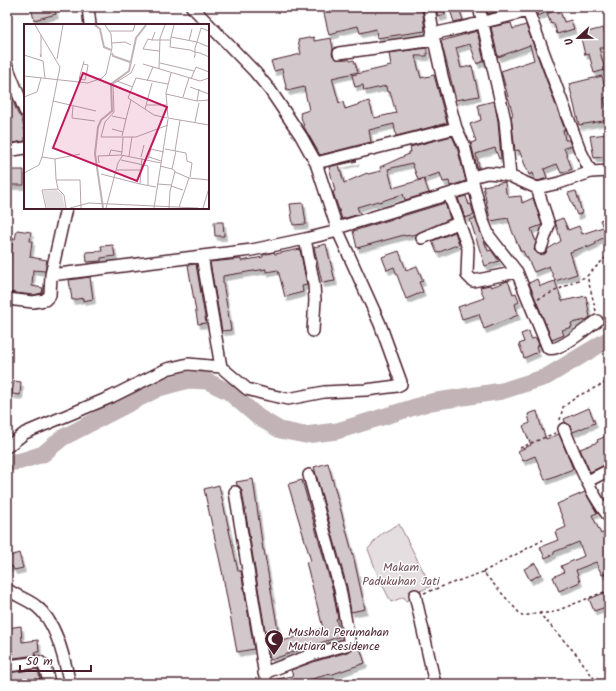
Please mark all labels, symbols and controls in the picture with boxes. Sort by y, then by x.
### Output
north arrow [558,18,598,58]
inset map [24,24,209,209]
text: U [560,35,579,48]
park label: Makam Padukuhan Jati [362,558,441,591]
place label: Mushola Perumahan Mutiara Residence [288,623,389,656]
mosque icon: Mushola Perumahan Mutiara Residence [263,628,285,656]
scale bar [20,647,91,673]
text: 50 m [26,652,53,671]

